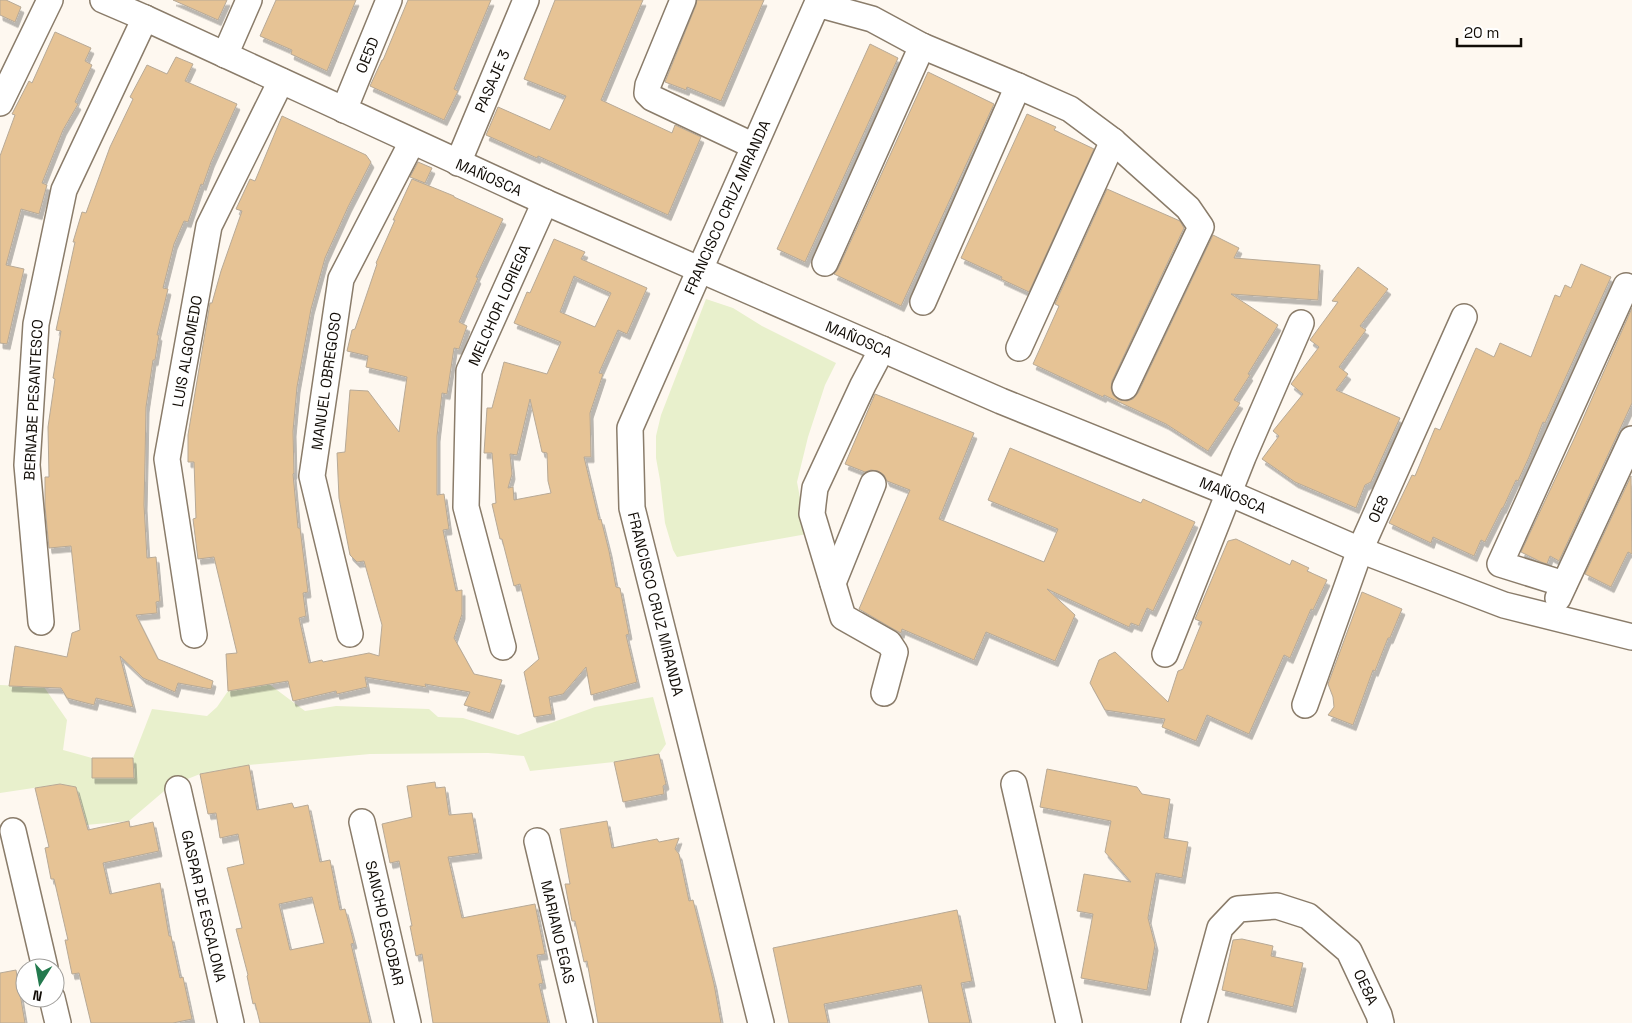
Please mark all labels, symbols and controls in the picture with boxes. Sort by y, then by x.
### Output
scale bar [1457,15,1521,47]
text: 20 m [1464,23,1499,42]
street label: OE5D [351,34,383,76]
street label: PASAJE 3 [470,47,514,115]
street label: FRANCISCO CRUZ MIRANDA [680,116,774,297]
street label: MAÑOSCA [453,154,526,200]
street label: MELCHOR LORIEGA [464,241,535,369]
street label: LUIS ALGOMEDO [168,294,206,408]
street label: MANUEL OBREGOSO [307,311,345,451]
street label: MAÑOSCA [823,316,896,362]
street label: BERNABE PESANTESCO [19,319,47,481]
street label: MAÑOSCA [1197,472,1270,518]
street label: OE8 [1364,492,1392,526]
street label: FRANCISCO CRUZ MIRANDA [624,510,688,699]
street label: GASPAR DE ESCALONA [177,828,231,984]
street label: SANCHO ESCOBAR [361,859,409,987]
street label: MARIANO EGAS [537,878,579,986]
north arrow [15,958,65,1008]
street label: OE8A [1350,966,1383,1008]
text: N [31,986,44,1005]

